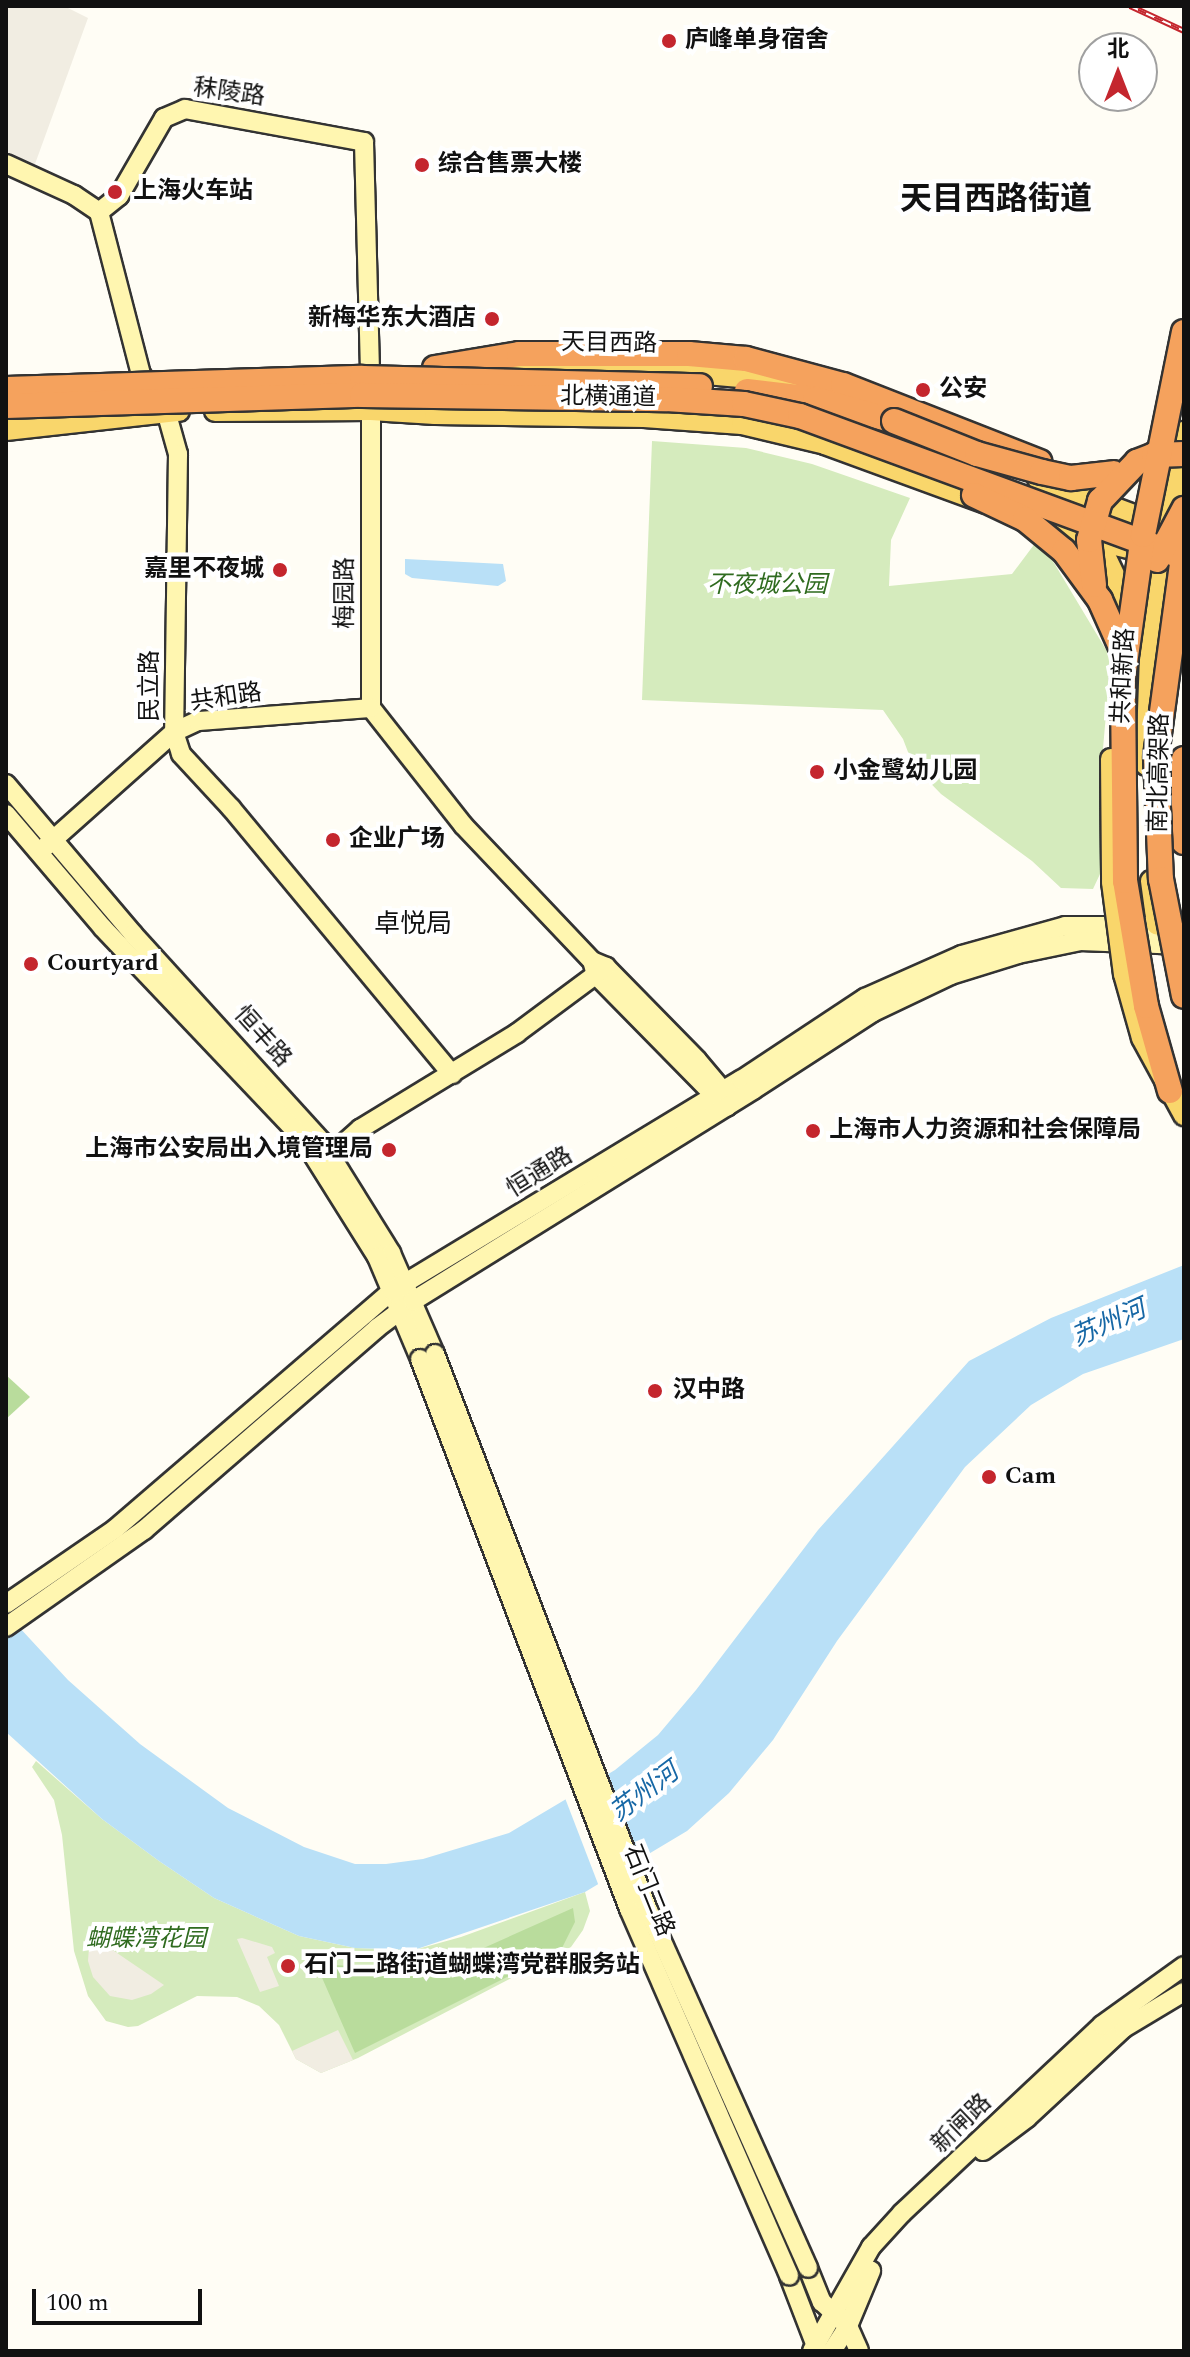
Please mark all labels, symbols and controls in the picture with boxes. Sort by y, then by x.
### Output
place label: 庐峰单身宿舍 [685,27,829,55]
marker: 庐峰单身宿舍 [660,32,678,50]
north arrow [1078,32,1158,112]
text: 北 [1107,33,1129,66]
street label: 秣陵路 [191,74,267,112]
place label: 综合售票大楼 [438,151,582,179]
marker: 综合售票大楼 [413,156,431,174]
place label: 上海火车站 [133,178,253,206]
marker: 上海火车站 [104,181,126,203]
district label: 天目西路街道 [900,181,1092,219]
place label: 新梅华东大酒店 [308,305,476,333]
marker: 新梅华东大酒店 [483,310,501,328]
street label: 天目西路 [561,329,657,359]
place label: 公安 [939,376,987,404]
marker: 公安 [914,381,932,399]
street label: 北横通道 [560,383,656,413]
place label: 嘉里不夜城 [144,556,264,584]
street label: 梅园路 [332,557,360,629]
marker: 嘉里不夜城 [271,561,289,579]
park label: 不夜城公园 [707,572,827,600]
street label: 共和新路 [1107,627,1141,725]
street label: 民立路 [137,650,165,722]
street label: 共和路 [188,679,264,717]
street label: 南北高架路 [1145,713,1175,833]
place label: 小金鹭幼儿园 [833,758,977,786]
marker: 小金鹭幼儿园 [808,763,826,781]
place label: 企业广场 [349,826,445,854]
marker: 企业广场 [324,831,342,849]
district label: 卓悦局 [374,909,452,941]
place label: Courtyard [47,950,159,978]
marker: Courtyard [22,955,40,973]
street label: 恒丰路 [227,1001,297,1073]
place label: 上海市人力资源和社会保障局 [829,1117,1141,1145]
marker: 上海市人力资源和社会保障局 [804,1122,822,1140]
place label: 上海市公安局出入境管理局 [85,1136,373,1164]
marker: 上海市公安局出入境管理局 [380,1141,398,1159]
street label: 恒通路 [502,1142,578,1204]
water label: 苏州河 [1067,1294,1151,1354]
place label: 汉中路 [673,1377,745,1405]
marker: 汉中路 [644,1380,666,1402]
place label: Cam [1005,1463,1056,1491]
marker: Cam [980,1468,998,1486]
water label: 苏州河 [604,1757,686,1829]
street label: 石门二路 [617,1841,679,1941]
park label: 蝴蝶湾花园 [86,1926,206,1954]
place label: 石门二路街道蝴蝶湾党群服务站 [304,1952,640,1980]
marker: 石门二路街道蝴蝶湾党群服务站 [279,1957,297,1975]
street label: 新闸路 [926,2089,998,2159]
scale bar [36,2273,206,2323]
text: 100 m [46,2285,109,2321]

